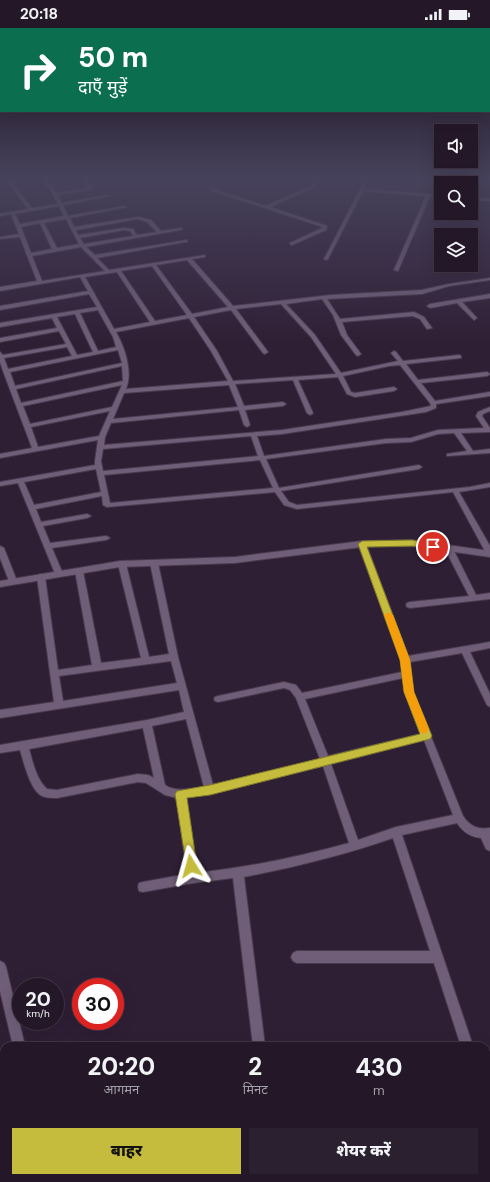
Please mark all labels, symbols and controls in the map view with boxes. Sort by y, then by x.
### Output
text: 20:18 [20,4,58,24]
text: 50 m [78,39,148,76]
icon: right [12,44,64,96]
text: दाएँ मुड़ें [78,75,127,99]
map controls [434,124,478,272]
button: sound [434,124,478,168]
button: search [434,176,478,220]
button: layers [434,228,478,272]
pin [416,530,450,564]
icon: arrive [422,536,444,558]
position arrow [170,845,212,887]
speed limit sign: 30 [72,978,124,1030]
text: 20 [25,986,51,1012]
text: km/h [26,1007,50,1020]
text: 20:20 [88,1051,155,1082]
text: 2 [248,1051,262,1082]
text: 430 [355,1052,402,1083]
text: आगमन [104,1081,139,1098]
text: मिनट [243,1081,268,1098]
text: m [373,1082,385,1099]
button: बाहर [12,1128,241,1174]
button: शेयर करें [249,1128,478,1174]

